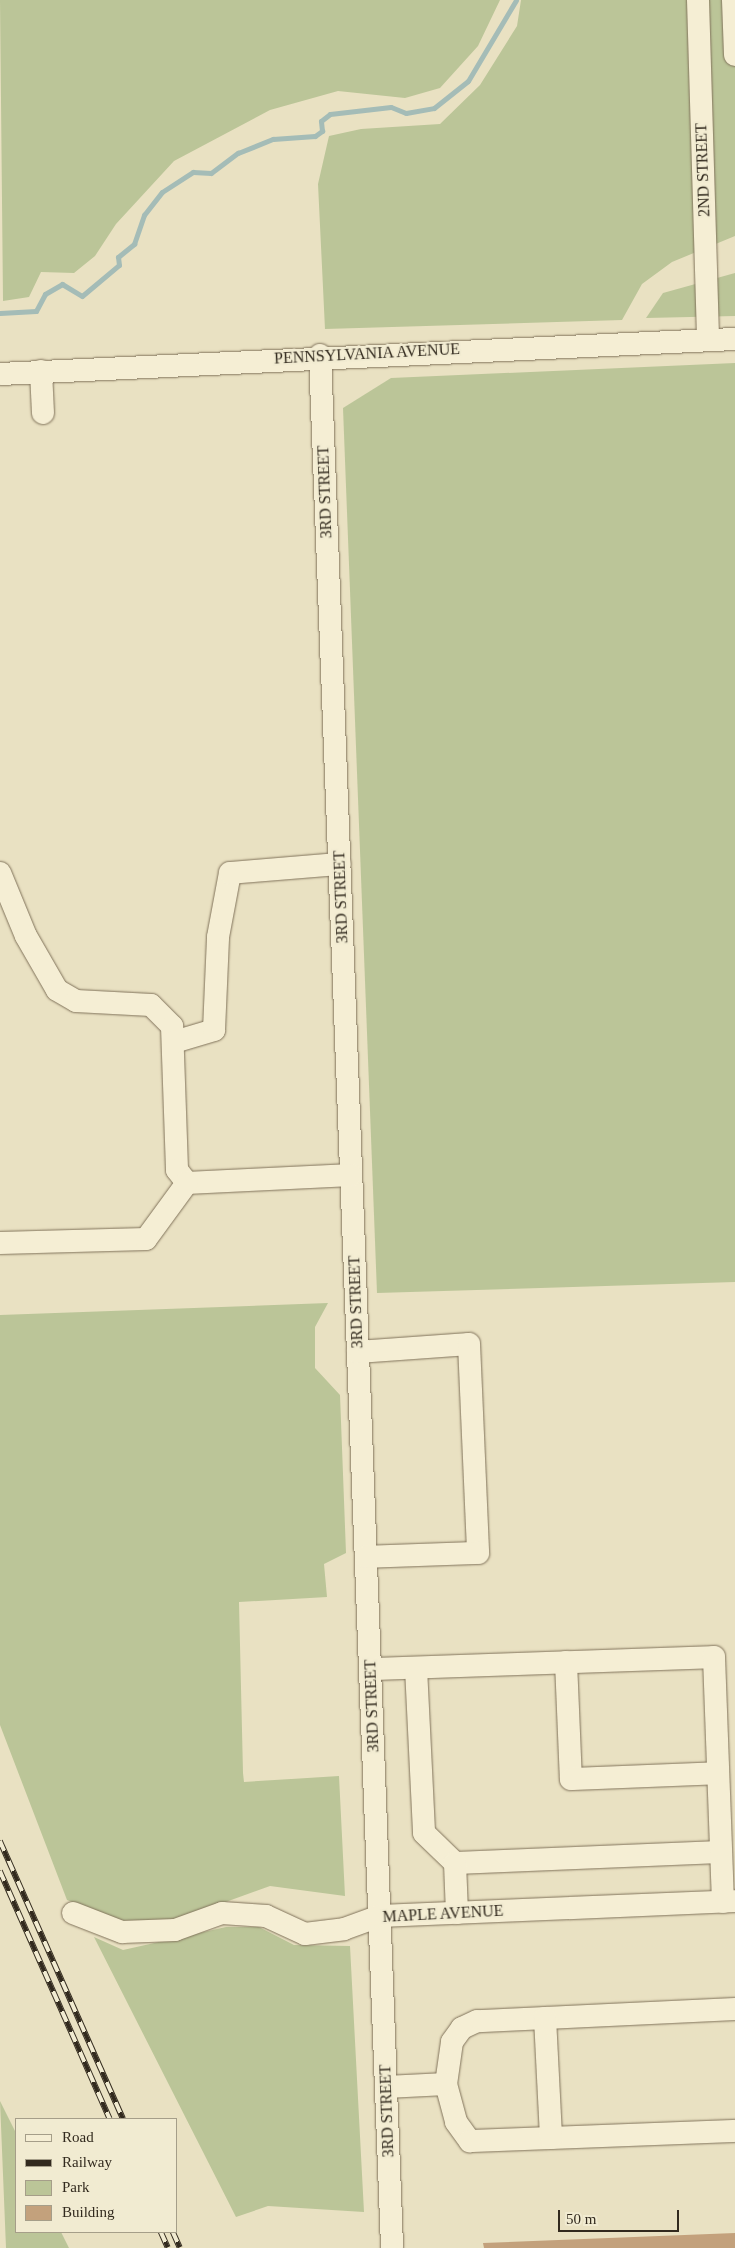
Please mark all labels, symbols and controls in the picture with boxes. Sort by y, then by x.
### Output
street label: 2ND STREET [692,123,714,217]
street label: PENNSYLVANIA AVENUE [273,340,461,368]
street label: 3RD STREET [314,445,336,539]
street label: 3RD STREET [330,850,352,944]
street label: 3RD STREET [345,1255,367,1349]
street label: 3RD STREET [361,1659,383,1753]
street label: MAPLE AVENUE [382,1901,504,1927]
street label: 3RD STREET [376,2064,398,2158]
legend [15,2118,178,2233]
text: Road [62,2129,94,2145]
text: Railway [62,2154,112,2170]
text: Park [62,2179,90,2195]
scale bar [560,2200,681,2232]
text: Building [62,2204,115,2220]
text: 50 m [566,2211,596,2227]

